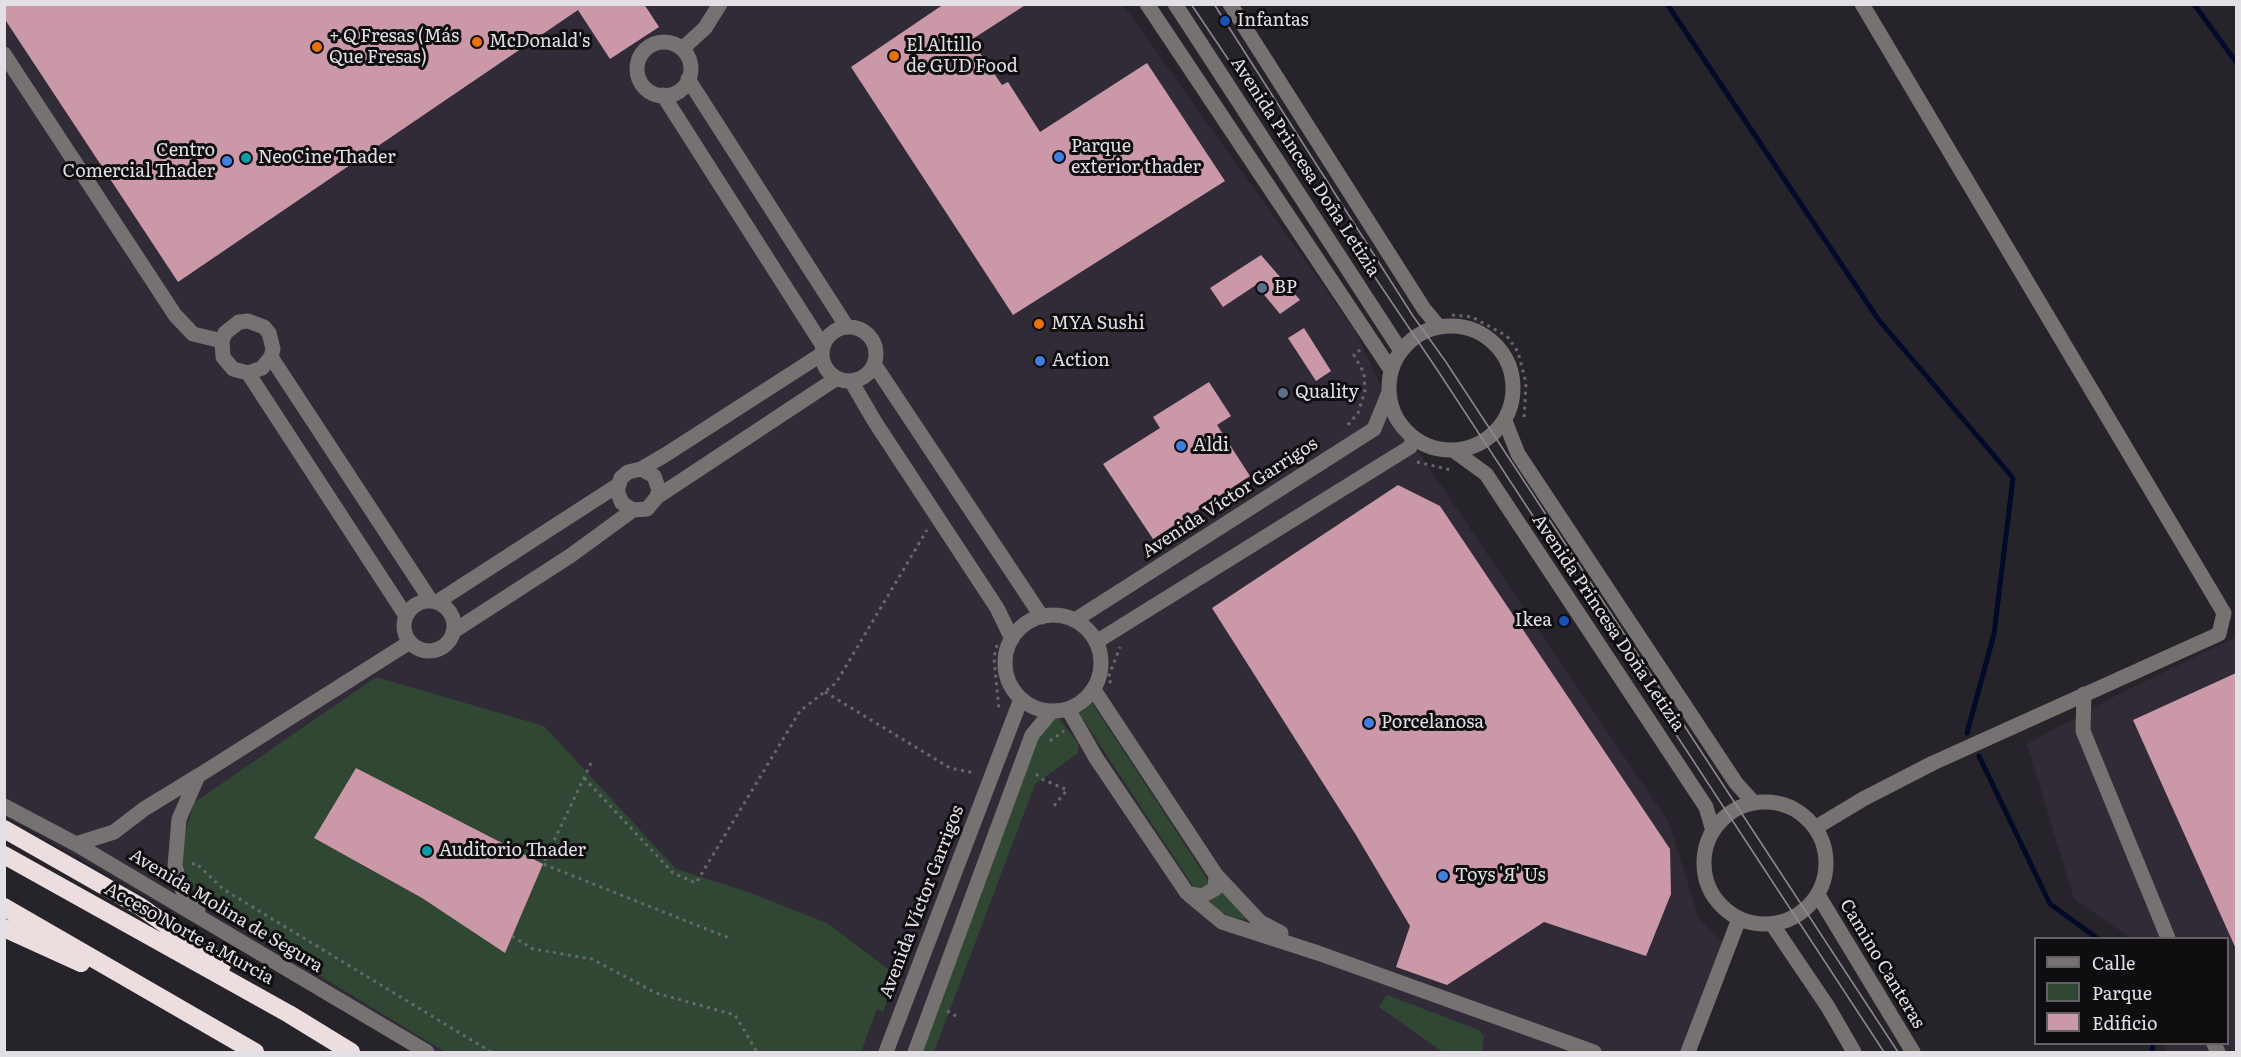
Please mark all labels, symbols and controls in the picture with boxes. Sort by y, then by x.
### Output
place label: Infantas [1237,10,1309,32]
marker: Infantas [1218,14,1232,28]
place label: + Q Fresas (Más Que Fresas) [329,26,459,68]
place label: McDonald's [489,31,590,53]
marker: McDonald's [470,35,484,49]
place label: El Altillo de GUD Food [906,35,1018,78]
marker: + Q Fresas (Más Que Fresas) [310,40,324,54]
marker: El Altillo de GUD Food [887,49,901,63]
street label: Avenida Princesa Doña Letizia [1226,53,1384,281]
place label: Parque exterior thader [1071,136,1201,178]
place label: Centro Comercial Thader [63,140,215,182]
place label: NeoCine Thader [258,147,396,169]
marker: Parque exterior thader [1052,150,1066,164]
marker: NeoCine Thader [239,151,253,165]
marker: Centro Comercial Thader [220,154,234,168]
place label: BP [1274,277,1297,299]
marker: BP [1255,281,1269,295]
place label: MYA Sushi [1051,313,1145,335]
marker: MYA Sushi [1032,317,1046,331]
place label: Action [1052,350,1110,372]
marker: Action [1033,354,1047,368]
place label: Quality [1295,382,1359,404]
marker: Quality [1276,386,1290,400]
street label: Avenida Víctor Garrigos [1138,433,1322,563]
place label: Aldi [1193,435,1229,457]
marker: Aldi [1174,439,1188,453]
street label: Avenida Princesa Doña Letizia [1527,510,1689,736]
place label: Ikea [1515,610,1552,632]
marker: Ikea [1557,614,1571,628]
place label: Porcelanosa [1381,712,1484,734]
marker: Porcelanosa [1362,716,1376,730]
street label: Avenida Víctor Garrigos [875,802,969,1002]
place label: Auditorio Thader [439,840,586,862]
marker: Auditorio Thader [420,844,434,858]
street label: Avenida Molina de Segura [125,845,327,977]
place label: Toys 'Я' Us [1455,865,1546,887]
marker: Toys 'Я' Us [1436,869,1450,883]
street label: Acceso Norte a Murcia [101,878,277,990]
street label: Camino Canteras [1835,895,1929,1033]
legend [2034,937,2229,1045]
text: Calle [2092,949,2135,976]
text: Parque [2092,979,2152,1006]
text: Edificio [2092,1009,2158,1036]

